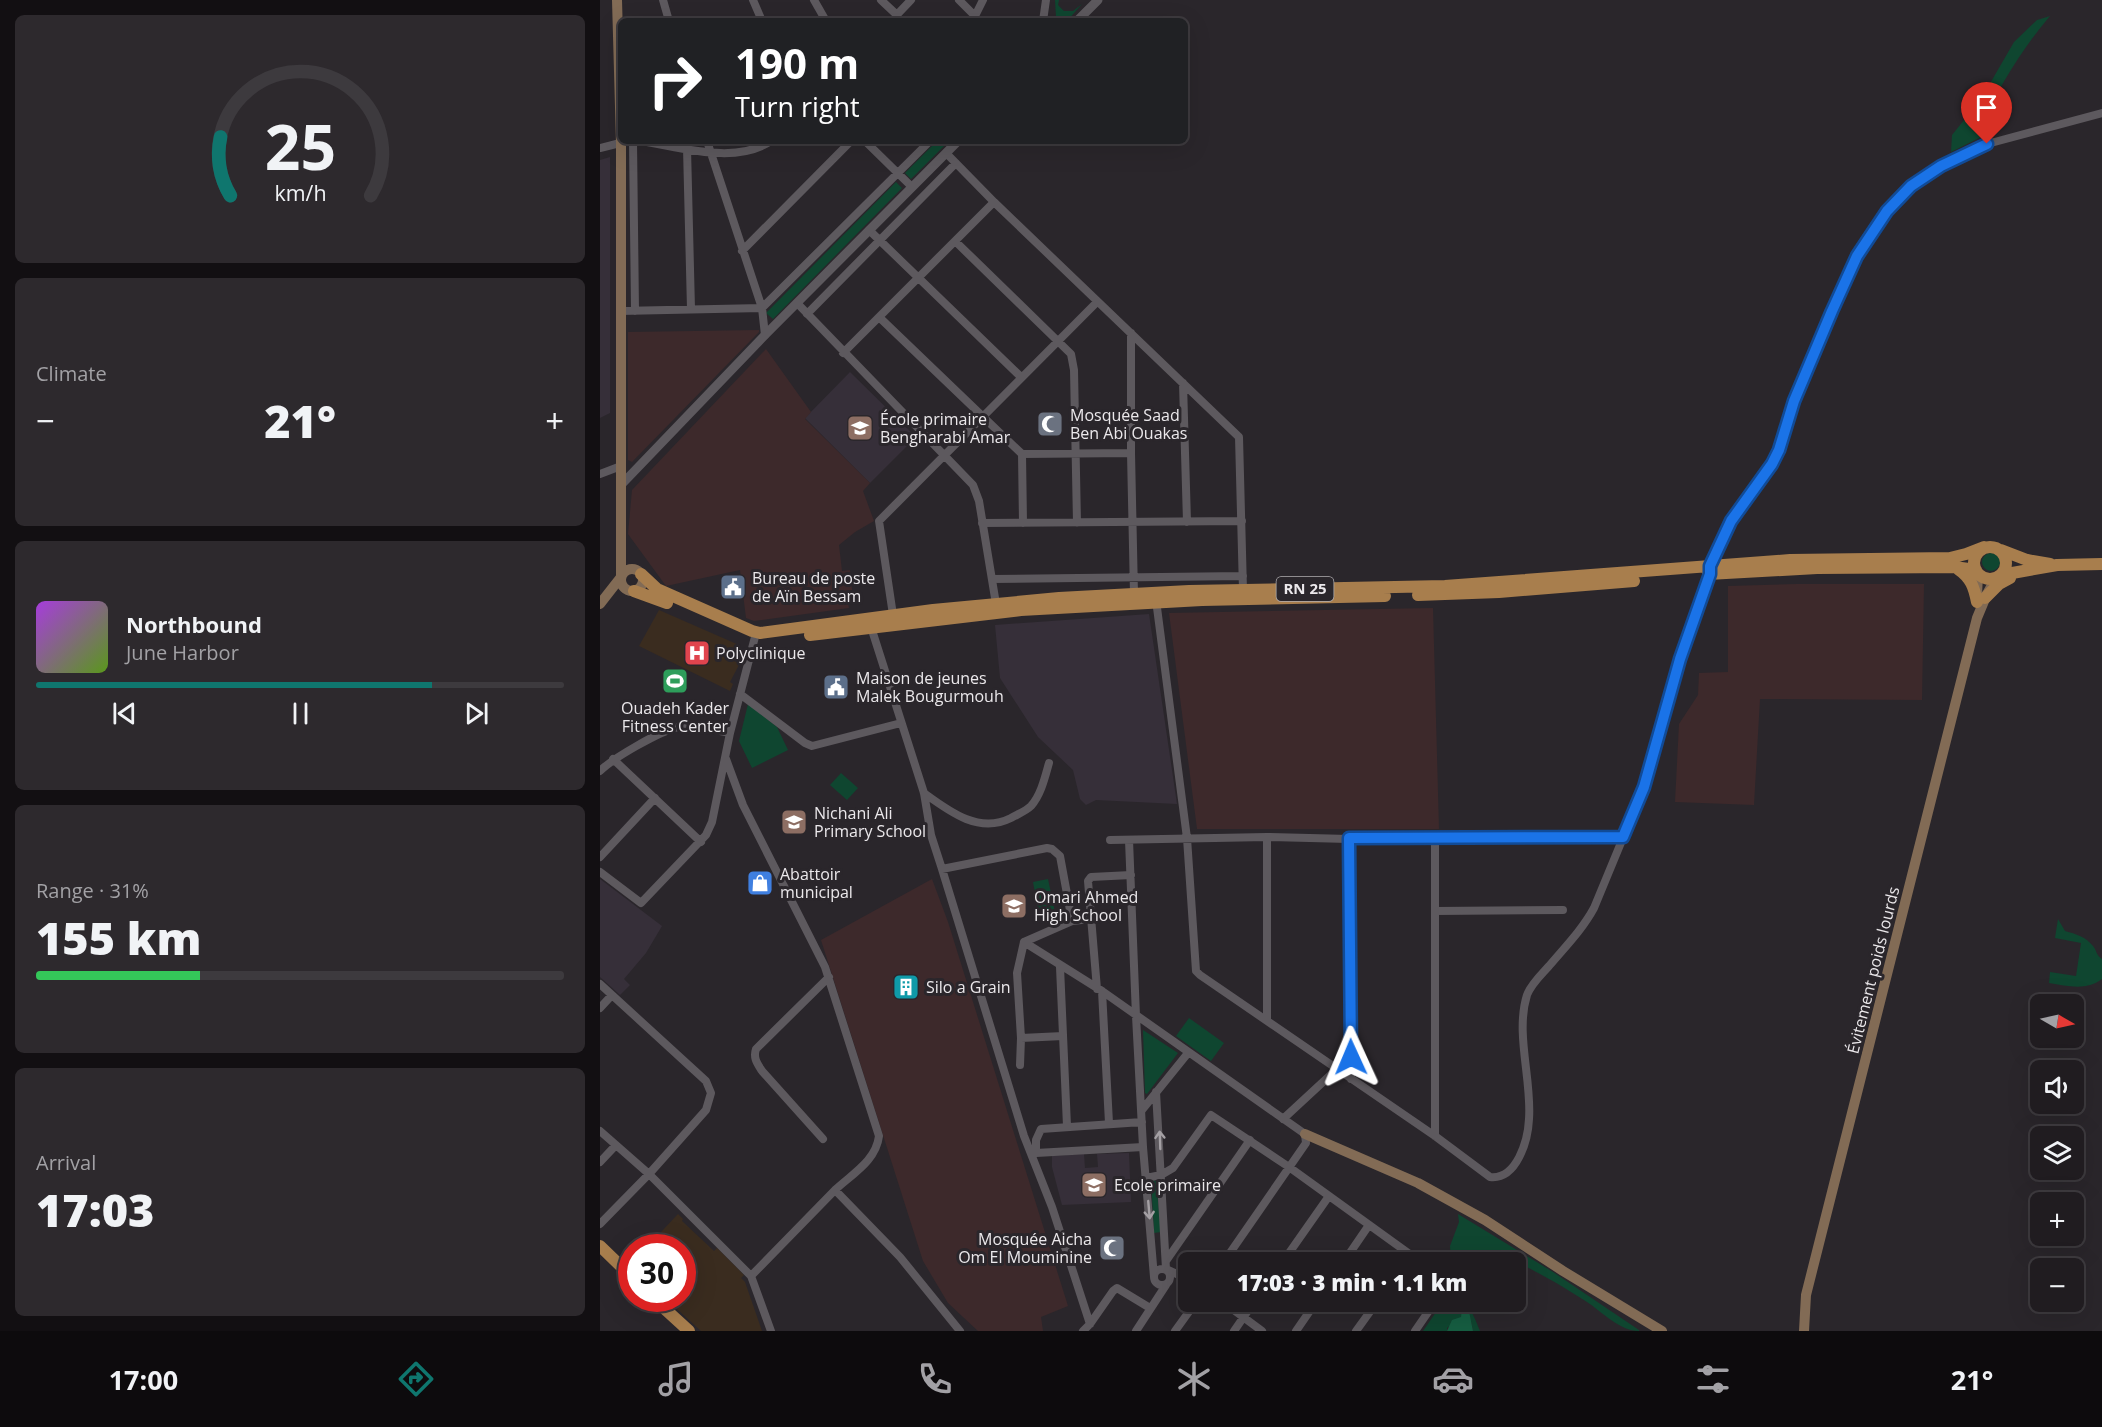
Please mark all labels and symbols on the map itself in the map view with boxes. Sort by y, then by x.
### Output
pin [1961,82,2012,144]
place label: Mosquée Saad Ben Abi Ouakas [1070,404,1187,444]
place label: École primaire Bengharabi Amar [880,408,1011,448]
mosque icon: Mosquée Saad Ben Abi Ouakas [1035,409,1065,439]
school or university icon: École primaire Bengharabi Amar [845,413,875,443]
place label: Bureau de poste de Aïn Bessam [752,567,875,607]
public building icon: Bureau de poste de Aïn Bessam [718,572,748,602]
road number: RN 25 [1276,577,1334,601]
hospital icon: Polyclinique [682,638,712,668]
place label: Polyclinique [716,642,806,664]
sports icon: Ouadeh Kader Fitness Center [660,666,690,696]
place label: Maison de jeunes Malek Bougurmouh [856,667,1004,707]
public building icon: Maison de jeunes Malek Bougurmouh [821,672,851,702]
place label: Ouadeh Kader Fitness Center [621,697,729,737]
place label: Nichani Ali Primary School [814,802,926,842]
school or university icon: Nichani Ali Primary School [779,807,809,837]
place label: Abattoir municipal [780,863,853,903]
shop icon: Abattoir municipal [745,868,775,898]
street label: Évitement poids lourds [1842,884,1904,1056]
place label: Omari Ahmed High School [1034,886,1138,926]
school or university icon: Omari Ahmed High School [999,891,1029,921]
building icon: Silo a Grain [891,972,921,1002]
place label: Silo a Grain [926,976,1011,998]
north arrow [2030,994,2084,1048]
position arrow [1319,1025,1383,1089]
one-way arrow [1154,1130,1165,1150]
school or university icon: Ecole primaire [1079,1170,1109,1200]
place label: Ecole primaire [1114,1174,1221,1196]
one-way arrow [1144,1200,1155,1220]
place label: Mosquée Aicha Om El Mouminine [958,1228,1092,1268]
mosque icon: Mosquée Aicha Om El Mouminine [1097,1233,1127,1263]
speed limit sign: 30 [618,1234,696,1312]

